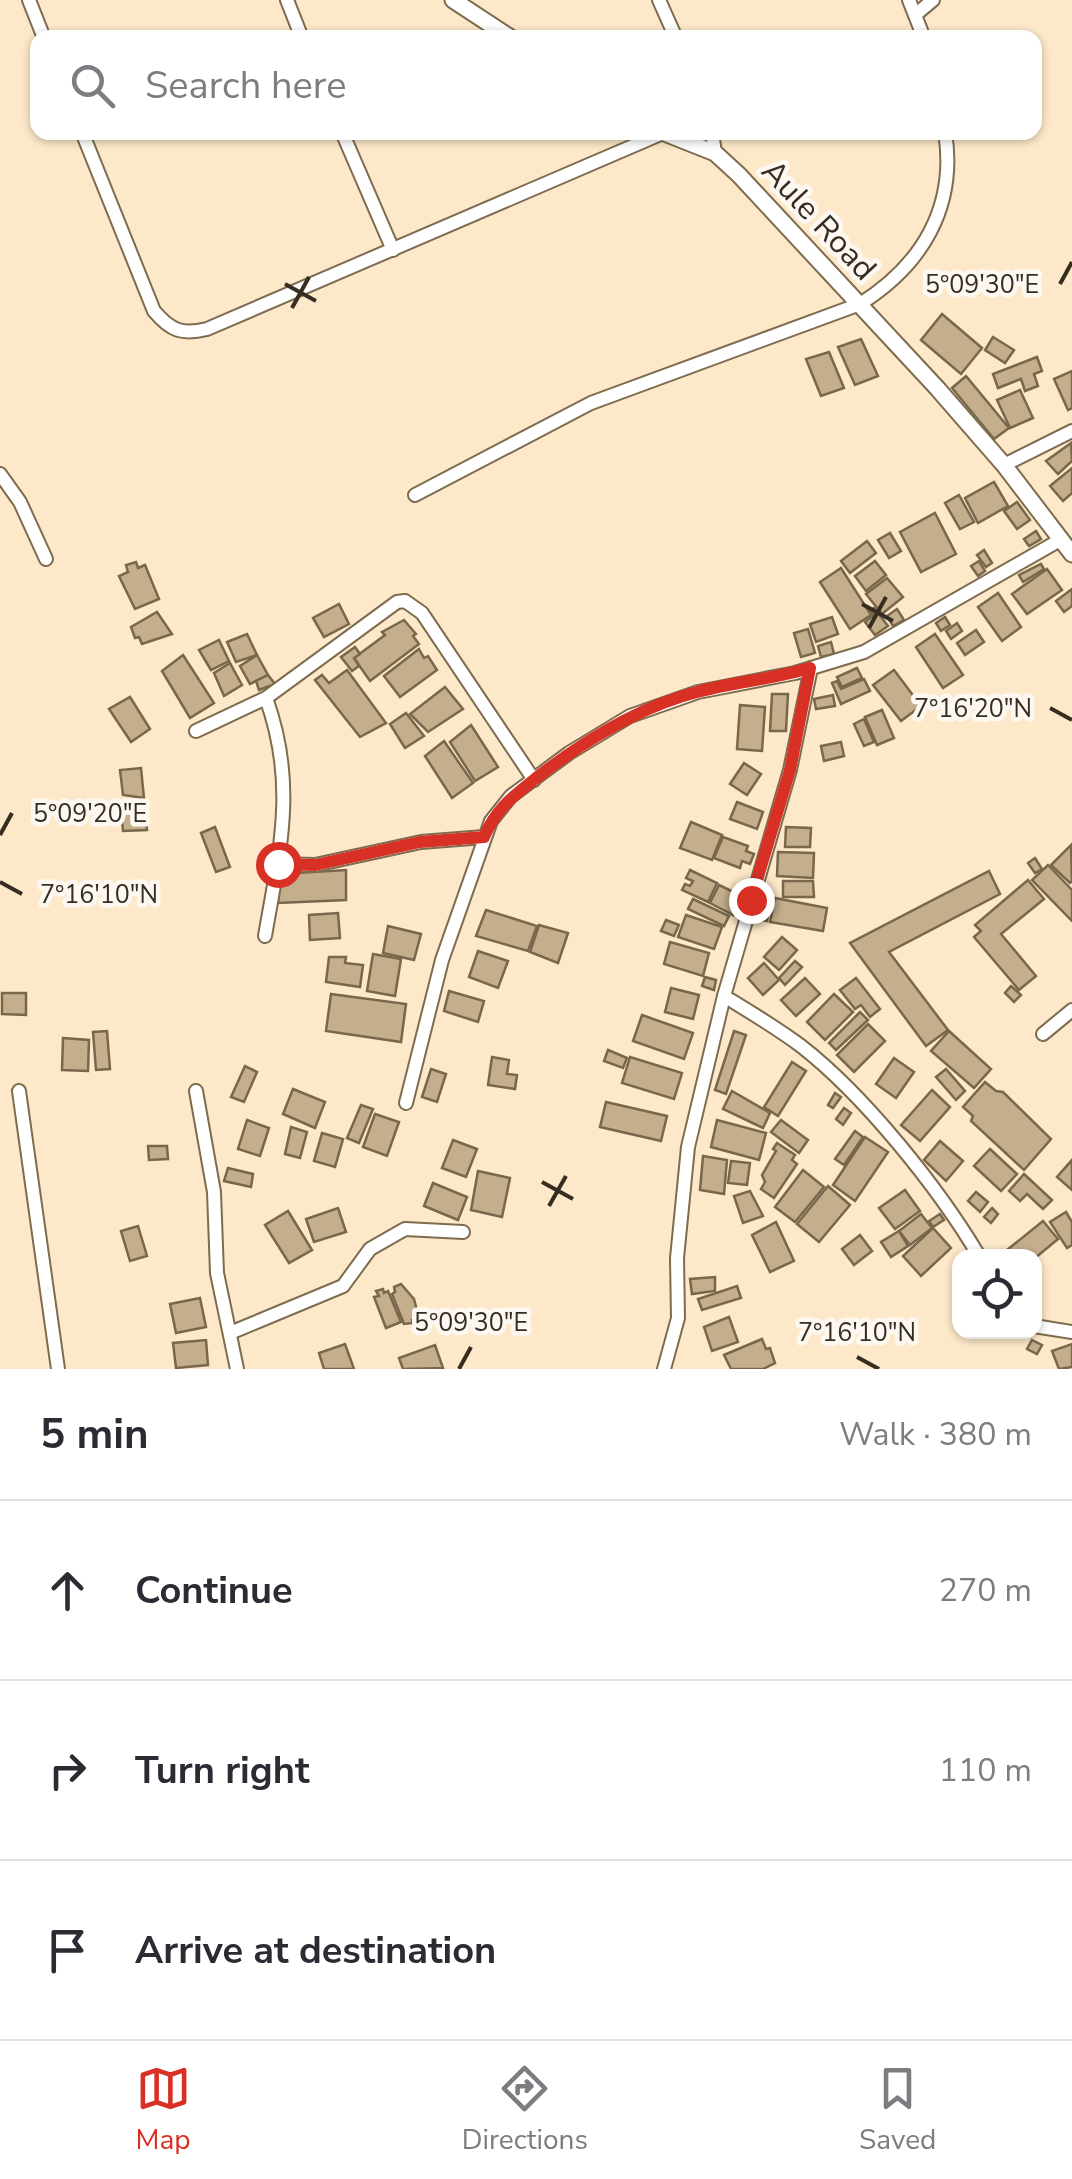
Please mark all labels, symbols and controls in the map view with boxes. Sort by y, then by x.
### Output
search box [30,30,1042,140]
icon: search [65,58,120,113]
text: Search here [145,60,346,111]
street label: Aule Road [752,150,886,290]
text: 5°09'30"E [925,268,1039,302]
text: 7°16'20"N [914,692,1032,726]
text: 5°09'20"E [33,797,147,831]
route start [256,842,302,888]
text: 7°16'10"N [40,878,158,912]
route end [729,878,775,924]
map controls [952,1249,1042,1339]
button: locate [952,1249,1042,1339]
text: 5°09'30"E [414,1306,528,1340]
text: 7°16'10"N [798,1316,916,1350]
text: 5 min [40,1406,149,1463]
text: Walk · 380 m [839,1413,1032,1456]
icon: ahead [40,1563,95,1618]
text: Continue [135,1565,293,1616]
text: 270 m [939,1569,1032,1612]
icon: right [40,1743,95,1798]
text: Turn right [135,1745,310,1796]
text: 110 m [939,1749,1032,1792]
icon: arrive [40,1923,95,1978]
text: Arrive at destination [135,1925,496,1976]
tab: Map [136,2061,191,2159]
tab: Directions [462,2061,588,2159]
tab: Saved [859,2061,936,2159]

